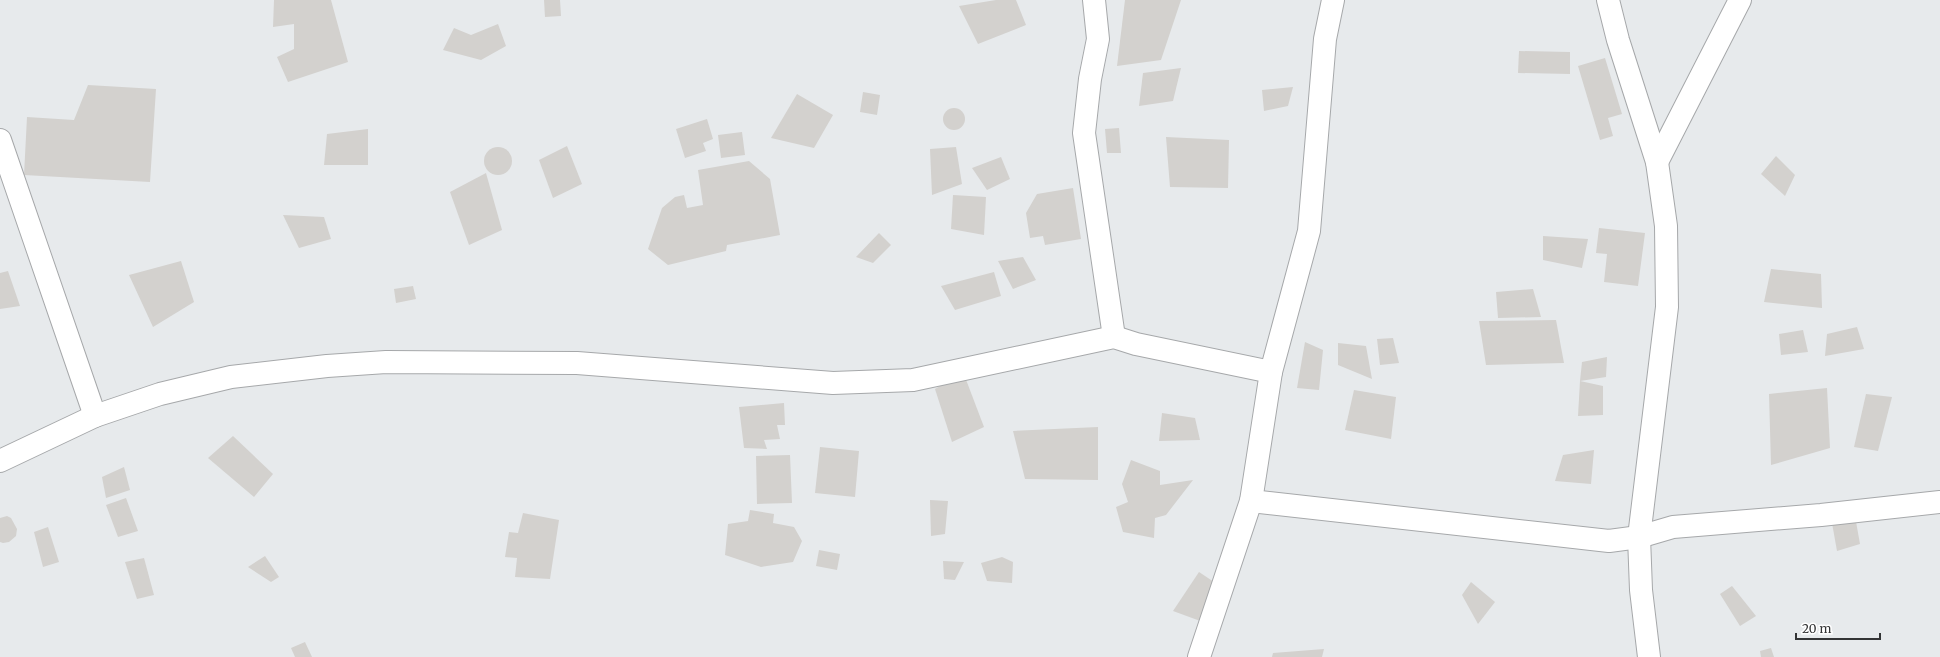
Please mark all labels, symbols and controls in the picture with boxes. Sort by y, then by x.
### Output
scale bar [1796,615,1880,641]
text: 20 m [1802,621,1831,636]

